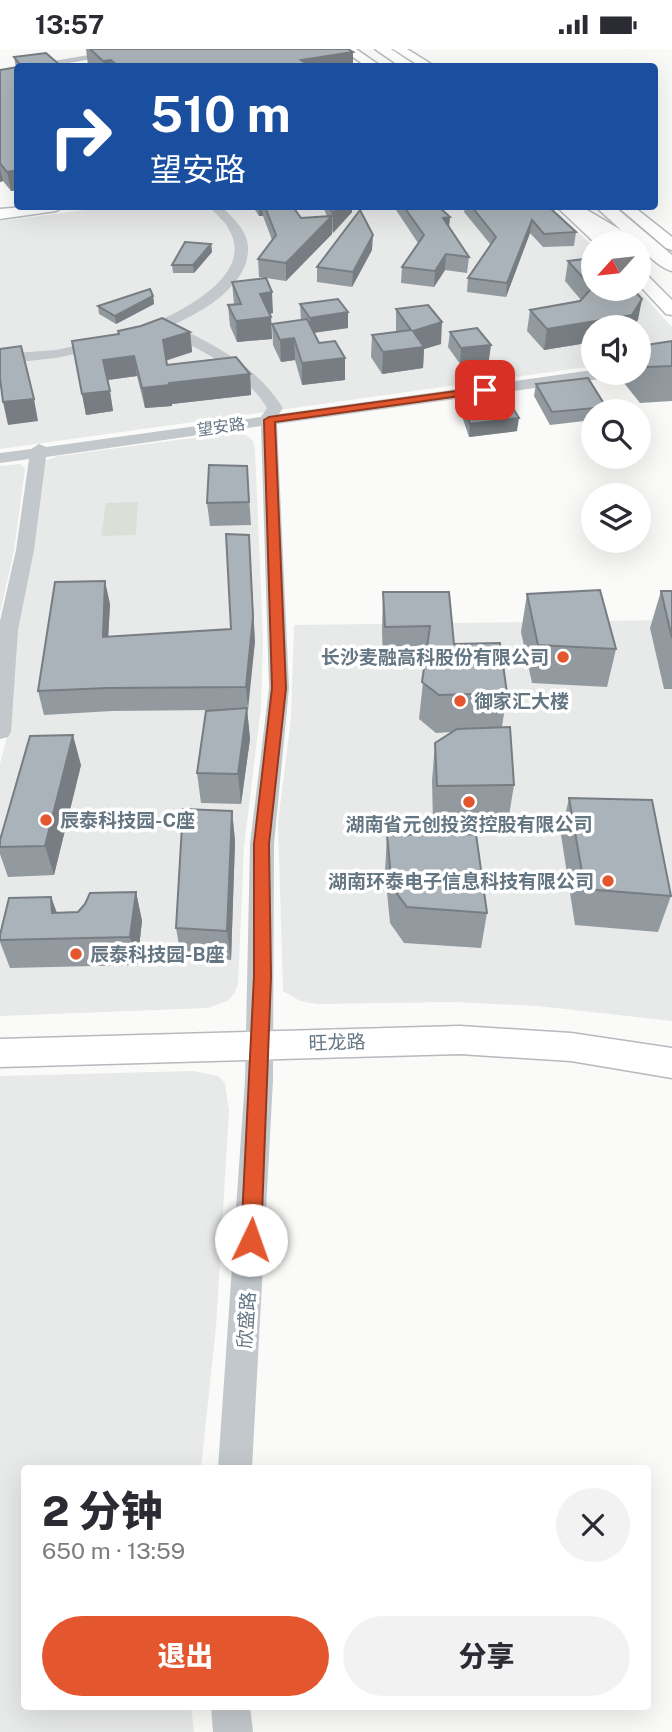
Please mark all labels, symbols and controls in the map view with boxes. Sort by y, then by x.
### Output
text: 13:57 [35,9,104,40]
text: 510 m [150,85,291,143]
icon: right [35,91,126,182]
text: 望安路 [150,151,246,188]
north arrow [581,231,651,301]
map controls [581,231,651,553]
button: sound [581,315,651,385]
pin [455,360,515,420]
icon: arrive [466,371,504,409]
button: search [581,399,651,469]
street label: 望安路 [196,414,246,440]
button: layers [581,483,651,553]
place label: 长沙麦融高科股份有限公司 [321,646,549,668]
marker: 长沙麦融高科股份有限公司 [555,649,571,665]
place label: 御家汇大楼 [474,690,569,712]
marker: 御家汇大楼 [452,693,468,709]
marker: 湖南省元创投资控股有限公司 [461,794,477,810]
place label: 辰泰科技园-C座 [60,809,195,831]
marker: 辰泰科技园-C座 [38,812,54,828]
place label: 湖南省元创投资控股有限公司 [345,813,593,835]
place label: 湖南环泰电子信息科技有限公司 [328,870,594,892]
marker: 湖南环泰电子信息科技有限公司 [600,873,616,889]
place label: 辰泰科技园-B座 [90,943,224,965]
marker: 辰泰科技园-B座 [68,946,84,962]
street label: 旺龙路 [308,1030,366,1054]
position arrow [214,1203,288,1277]
street label: 欣盛路 [233,1291,259,1349]
text: 2 分钟 [42,1486,163,1535]
button: close [556,1488,630,1562]
text: 650 m · 13:59 [42,1537,185,1564]
button: 退出 [42,1616,329,1696]
button: 分享 [343,1616,630,1696]

